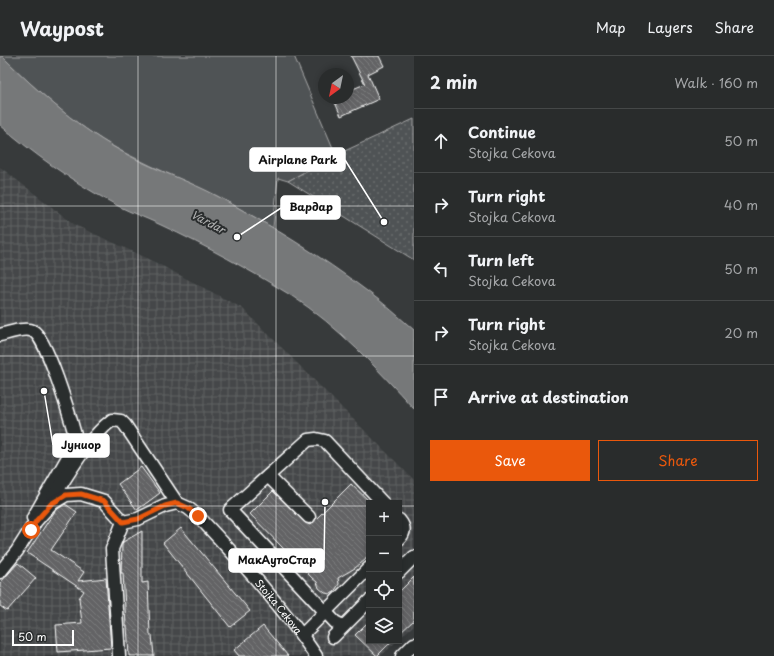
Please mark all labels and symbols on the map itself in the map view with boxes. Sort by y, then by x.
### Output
north arrow [318,68,354,104]
callout: Airplane Park [250,148,345,171]
text: Airplane Park [259,151,338,168]
callout: Вардар [281,196,340,219]
text: Вардар [289,198,333,215]
water label: Vardar [188,205,230,239]
callout: Јуниор [53,434,109,457]
text: Јуниор [61,436,101,453]
route end [189,507,207,525]
route start [22,521,40,539]
callout: МакАутоСтар [229,549,324,572]
text: МакАутоСтар [238,551,317,568]
street label: Stojka Cekova [252,575,307,638]
scale bar [12,628,74,647]

